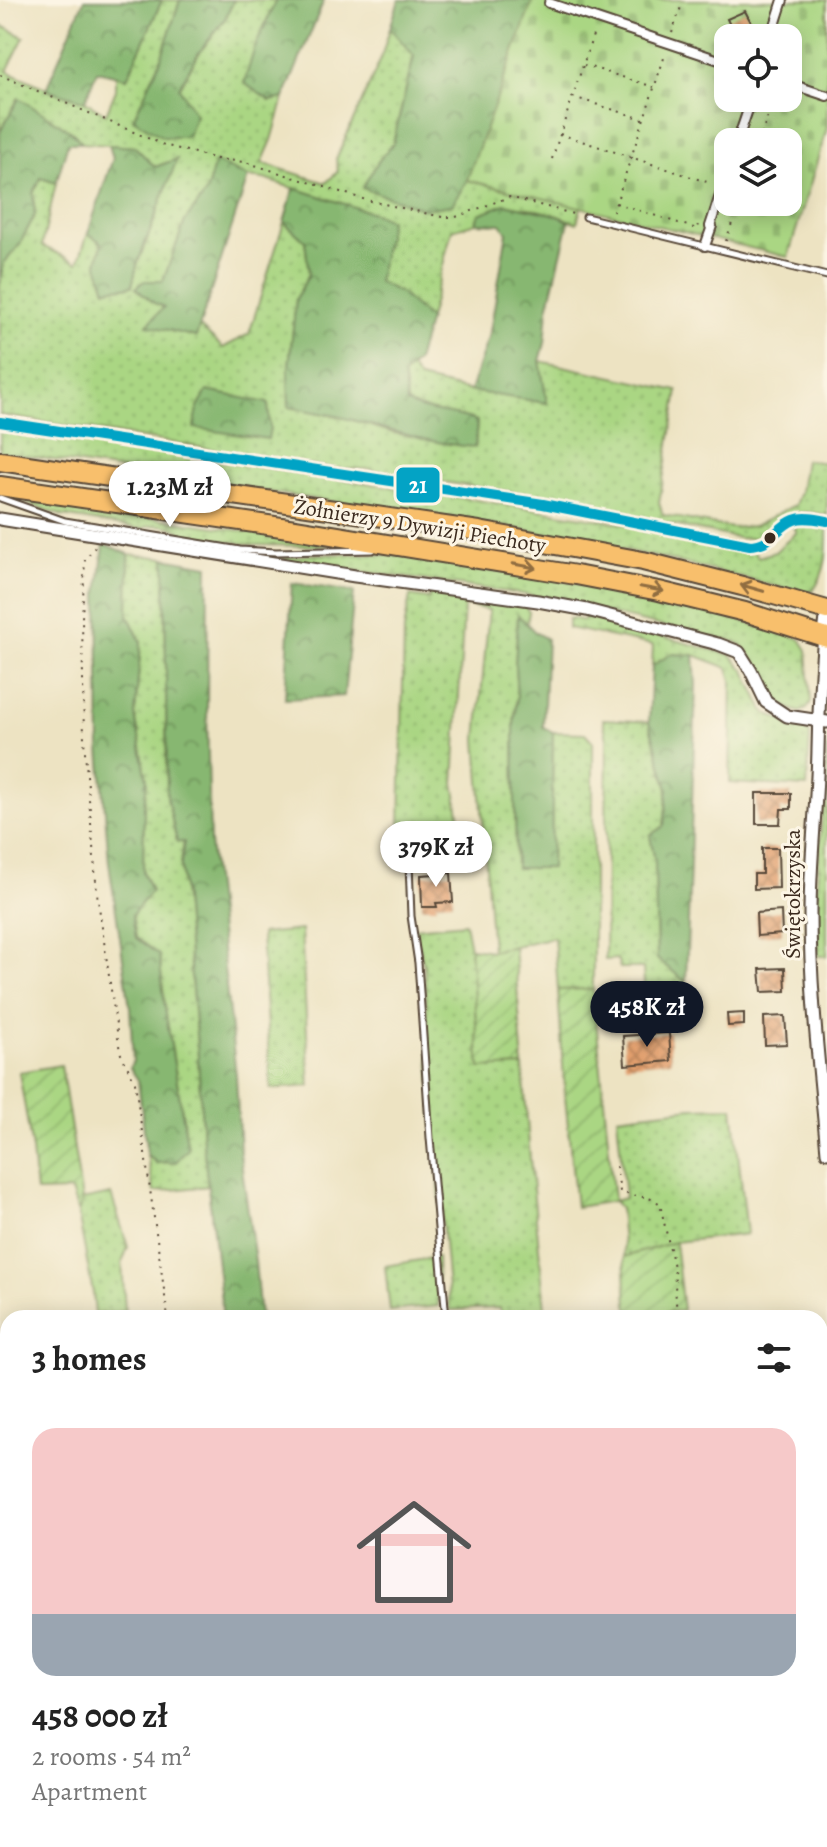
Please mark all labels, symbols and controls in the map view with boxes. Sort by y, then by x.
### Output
map controls [714,24,802,216]
button: locate [714,24,802,112]
button: layers [714,128,802,216]
pin: 1.23M zł [87,461,253,529]
line badge: 21 [395,466,441,504]
text: 1.23M zł [127,469,213,504]
text: 21 [409,471,427,501]
street label: Żołnierzy 9 Dywizji Piechoty [292,491,548,561]
unlabelled marker [762,530,778,546]
one-way arrow [512,559,538,574]
one-way arrow [739,580,765,595]
one-way arrow [639,583,664,598]
pin: 379K zł [362,821,510,889]
street label: Świętokrzyska [778,828,808,959]
text: 379K zł [398,829,474,864]
pin: 458K zł [573,981,721,1049]
text: 458K zł [608,989,686,1024]
text: 3 homes [32,1335,147,1382]
icon: filters [752,1336,796,1380]
icon: home [342,1480,486,1624]
text: 458 000 zł [32,1692,168,1739]
text: 2 rooms · 54 m² [32,1739,191,1774]
text: Apartment [32,1774,147,1809]

